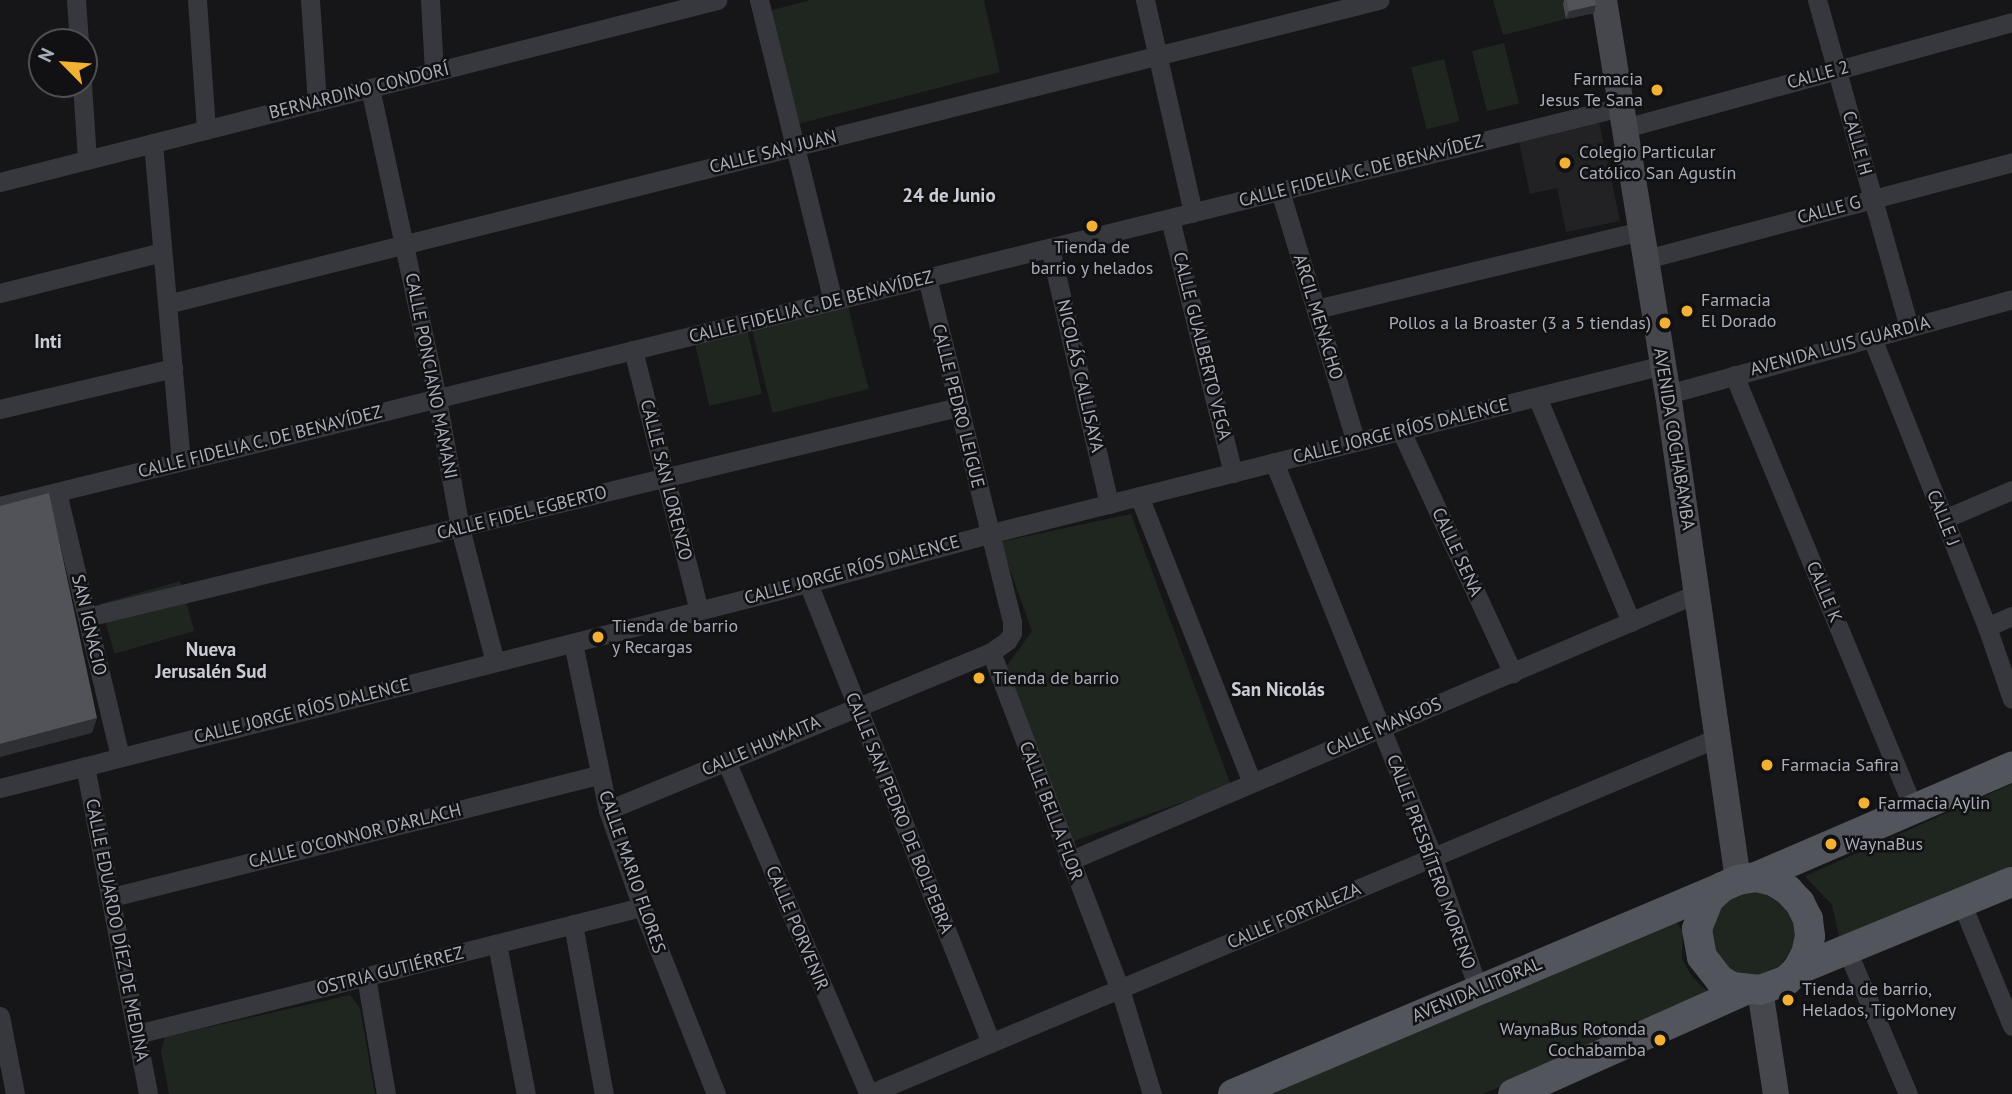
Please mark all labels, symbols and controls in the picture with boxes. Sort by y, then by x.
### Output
north arrow [28,28,98,98]
text: N [32,44,59,66]
street label: CALLE 2 [1785,56,1851,94]
street label: BERNARDINO CONDORÍ [267,58,451,124]
place label: Farmacia Jesus Te Sana [1540,69,1643,112]
marker: Farmacia Jesus Te Sana [1649,82,1665,98]
street label: CALLE H [1838,109,1876,177]
street label: CALLE SAN JUAN [707,126,839,178]
street label: CALLE FIDELIA C. DE BENAVÍDEZ [1236,130,1486,212]
place label: Colegio Particular Católico San Agustín [1579,142,1737,184]
marker: Colegio Particular Católico San Agustín [1557,155,1573,171]
district label: 24 de Junio [902,185,996,207]
street label: CALLE G [1795,191,1863,229]
marker: Tienda de barrio y helados [1084,218,1100,234]
place label: Tienda de barrio y helados [1030,237,1154,280]
street label: CALLE GUALBERTO VEGA [1168,250,1236,442]
street label: ARCIL MENACHO [1289,251,1347,383]
street label: CALLE FIDELIA C. DE BENAVÍDEZ [686,266,936,348]
street label: CALLE PONCIANO MAMANI [400,271,462,481]
place label: Farmacia El Dorado [1701,290,1777,332]
street label: NICOLÁS CALLISAYA [1052,297,1108,455]
marker: Farmacia El Dorado [1679,303,1695,319]
place label: Pollos a la Broaster (3 a 5 tiendas) [1389,312,1651,334]
street label: AVENIDA LUIS GUARDIA [1747,312,1933,380]
marker: Pollos a la Broaster (3 a 5 tiendas) [1657,315,1673,331]
street label: CALLE PEDRO LEIGUE [927,322,989,490]
district label: Inti [34,331,62,353]
street label: AVENIDA COCHABAMBA [1649,346,1699,532]
street label: CALLE JORGE RÍOS DALENCE [1291,394,1511,468]
street label: CALLE SAN LORENZO [636,397,696,563]
street label: CALLE FIDELIA C. DE BENAVÍDEZ [135,401,385,483]
street label: CALLE FIDEL EGBERTO [434,481,610,545]
street label: CALLE J [1922,487,1964,549]
street label: CALLE SENA [1427,504,1487,600]
street label: CALLE JORGE RÍOS DALENCE [742,531,962,609]
street label: CALLE K [1801,558,1847,626]
street label: SAN IGNACIO [67,572,111,678]
place label: Tienda de barrio y Recargas [612,616,738,658]
marker: Tienda de barrio y Recargas [590,629,606,645]
district label: Nueva Jerusalén Sud [155,639,267,683]
place label: Tienda de barrio [993,667,1119,689]
marker: Tienda de barrio [971,670,987,686]
street label: CALLE JORGE RÍOS DALENCE [192,674,412,748]
district label: San Nicolás [1231,679,1325,701]
street label: CALLE SAN PEDRO DE BOLPEBRA [841,689,957,937]
street label: CALLE MANGOS [1323,693,1445,761]
street label: CALLE HUMAITA [699,711,823,781]
street label: CALLE BELLA FLOR [1014,738,1088,884]
street label: CALLE PRESBÍTERO MORENO [1382,752,1480,972]
place label: Farmacia Safira [1781,754,1899,776]
marker: Farmacia Safira [1759,757,1775,773]
street label: CALLE MARIO FLORES [594,788,670,956]
place label: Farmacia Aylin [1878,792,1991,814]
marker: Farmacia Aylin [1856,795,1872,811]
street label: CALLE EDUARDO DÍEZ DE MEDINA [81,797,153,1063]
street label: CALLE O'CONNOR D'ARLACH [247,799,463,873]
place label: WaynaBus [1845,833,1923,855]
marker: WaynaBus [1823,836,1839,852]
street label: CALLE PORVENIR [761,862,833,994]
street label: CALLE FORTALEZA [1224,878,1364,954]
street label: OSTRIA GUTIÉRREZ [314,942,466,1000]
street label: AVENIDA LITORAL [1409,953,1545,1027]
place label: Tienda de barrio, Helados, TigoMoney [1802,979,1958,1021]
marker: Tienda de barrio, Helados, TigoMoney [1780,992,1796,1008]
place label: WaynaBus Rotonda Cochabamba [1500,1019,1646,1062]
marker: WaynaBus Rotonda Cochabamba [1652,1032,1668,1048]

